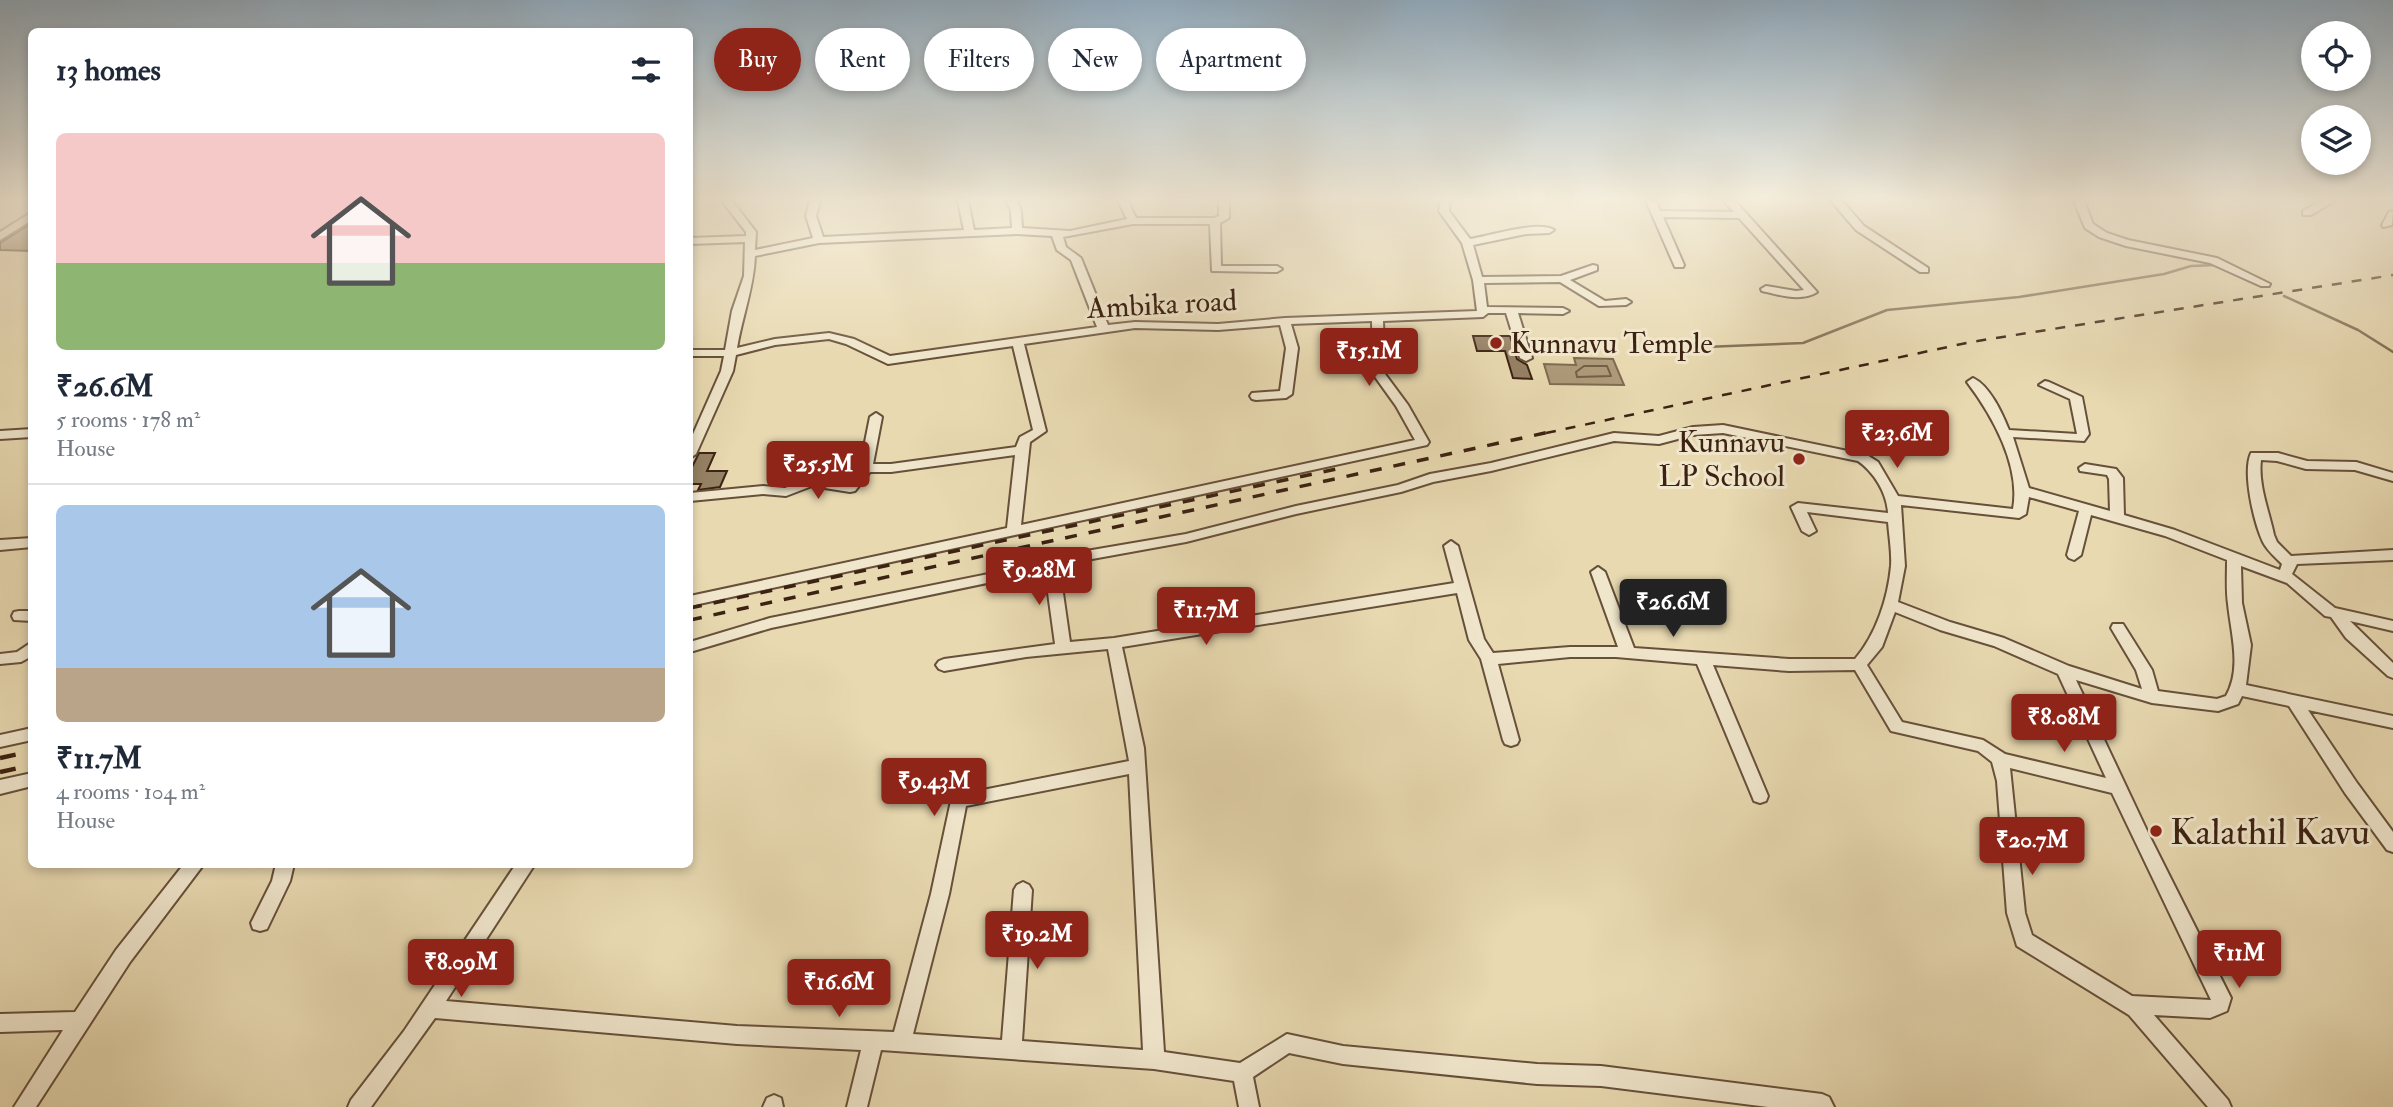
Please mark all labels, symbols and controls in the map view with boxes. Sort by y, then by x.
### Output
map controls [2301,21,2371,175]
button: locate [2301,21,2371,91]
chip: Buy [714,28,801,91]
chip: Rent [815,28,910,91]
chip: Filters [924,28,1034,91]
chip: New [1048,28,1142,91]
chip: Apartment [1156,28,1306,91]
icon: filters [627,51,665,89]
text: 13 homes [56,52,161,89]
button: layers [2301,105,2371,175]
icon: home [298,178,424,304]
street label: Ambika road [1085,282,1238,327]
place label: Kunnavu Temple [1510,325,1713,362]
pin: ₹15.1M [1312,328,1426,388]
marker: Kunnavu Temple [1488,335,1504,351]
text: ₹15.1M [1336,336,1402,365]
text: ₹26.6M [56,368,153,405]
text: 5 rooms · 178 m² [56,405,200,434]
pin: ₹23.6M [1840,410,1954,470]
text: ₹23.6M [1861,418,1933,447]
place label: Kunnavu LP School [1658,424,1785,495]
text: House [56,434,115,463]
pin: ₹25.5M [761,442,875,501]
text: ₹25.5M [783,449,853,478]
marker: Kunnavu LP School [1791,451,1807,467]
pin: ₹9.28M [982,548,1096,607]
icon: home [298,550,424,676]
text: ₹9.28M [1002,555,1076,584]
pin: ₹26.6M [1616,580,1730,639]
text: ₹26.6M [1636,587,1710,616]
pin: ₹11.7M [1149,588,1263,647]
text: ₹11.7M [1173,595,1239,624]
pin: ₹8.08M [2007,694,2121,754]
text: ₹8.08M [2027,702,2101,731]
text: ₹11.7M [56,740,142,777]
pin: ₹9.43M [877,758,991,818]
text: ₹9.43M [897,766,971,795]
text: 4 rooms · 104 m² [56,777,205,806]
text: House [56,806,115,835]
place label: Kalathil Kavu [2170,809,2370,856]
pin: ₹20.7M [1975,818,2089,877]
marker: Kalathil Kavu [2148,823,2164,839]
text: ₹20.7M [1996,825,2068,854]
pin: ₹19.2M [980,912,1094,971]
text: ₹19.2M [1001,919,1073,948]
pin: ₹11M [2198,930,2280,990]
text: ₹11M [2213,938,2265,967]
pin: ₹8.09M [404,940,518,999]
text: ₹8.09M [424,947,498,976]
pin: ₹16.6M [782,960,896,1019]
text: ₹16.6M [803,967,875,996]

